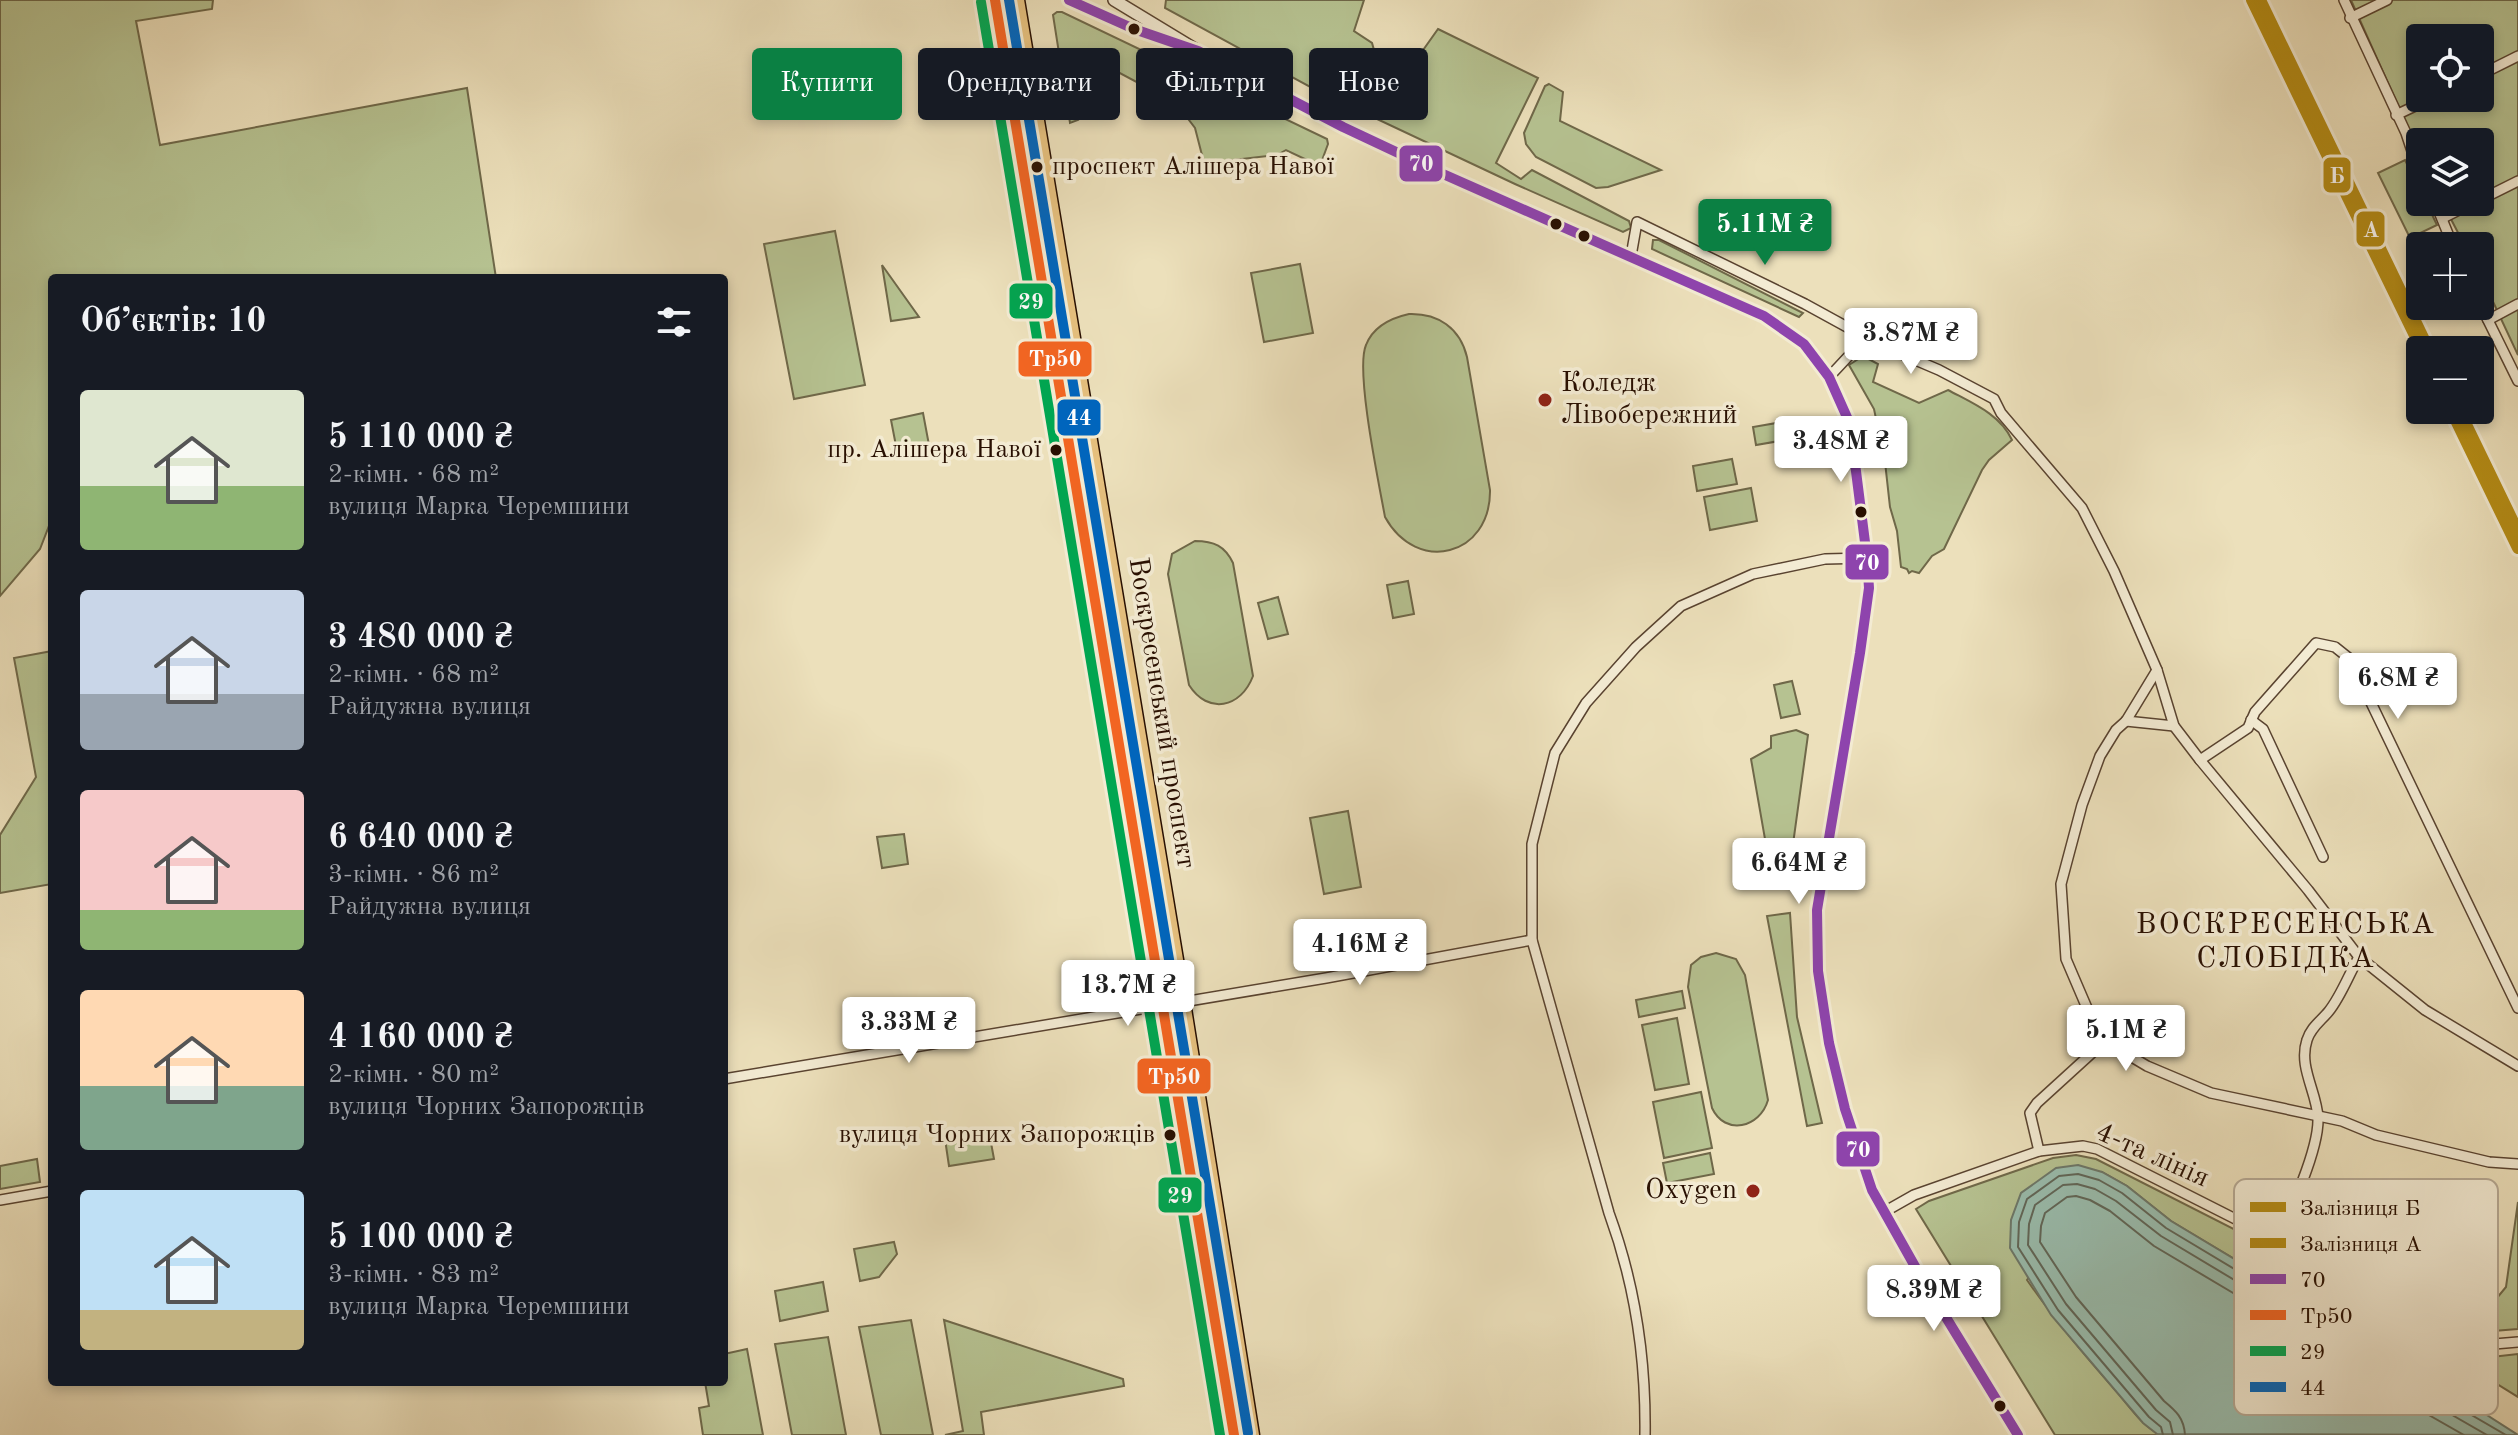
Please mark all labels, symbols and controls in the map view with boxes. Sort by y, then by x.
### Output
unlabelled marker [1126,21,1142,37]
map controls [2406,24,2494,424]
button: locate [2406,24,2494,112]
chip: Купити [752,48,902,120]
chip: Орендувати [918,48,1120,120]
chip: Фільтри [1136,48,1293,120]
chip: Нове [1309,48,1428,120]
button: layers [2406,128,2494,216]
line badge: 70 [1398,144,1444,183]
place label: проспект Алішера Навої [1052,154,1335,180]
text: 70 [1408,154,1434,176]
line badge: Б [2322,156,2352,194]
marker: проспект Алішера Навої [1029,159,1045,175]
text: Б [2329,166,2345,188]
pin: 5.11M ₴ [1691,199,1839,267]
line badge: A [2355,210,2386,248]
text: 5.11M ₴ [1716,212,1814,238]
unlabelled marker [1548,216,1564,232]
text: A [2363,220,2380,242]
unlabelled marker [1576,228,1592,244]
button: + [2406,232,2494,320]
line badge: 29 [1008,282,1054,320]
text: 29 [1018,292,1044,314]
icon: filters [652,300,696,344]
text: Об’єктів: 10 [80,305,266,339]
pin: 3.87M ₴ [1837,308,1985,376]
text: 3.87M ₴ [1862,321,1960,347]
button: − [2406,336,2494,424]
line badge: Тр50 [1017,340,1093,378]
text: Тр50 [1028,349,1082,371]
place label: Коледж Лівобережний [1561,370,1737,430]
marker: Коледж Лівобережний [1536,391,1554,409]
line badge: 44 [1056,398,1102,437]
text: 44 [1066,408,1092,430]
pin: 3.48M ₴ [1767,416,1915,484]
text: 5 110 000 ₴ [328,421,513,455]
icon: home [144,422,240,518]
text: 3.48M ₴ [1792,429,1890,455]
place label: пр. Алішера Навої [827,437,1042,463]
marker: пр. Алішера Навої [1048,442,1064,458]
text: 2-кімн. · 68 m² [328,462,499,488]
text: вулиця Марка Черемшини [328,494,630,520]
unlabelled marker [1853,504,1869,520]
line badge: 70 [1844,543,1890,581]
text: 70 [1854,553,1880,575]
street label: Воскресенський проспект [1123,555,1199,871]
text: 3 480 000 ₴ [328,621,513,655]
icon: home [144,622,240,718]
pin: 6.8M ₴ [2333,653,2463,721]
text: 2-кімн. · 68 m² [328,662,499,688]
text: 6.8M ₴ [2357,666,2439,692]
text: Райдужна вулиця [328,694,531,720]
text: 6 640 000 ₴ [328,821,513,855]
icon: home [144,822,240,918]
pin: 6.64M ₴ [1725,838,1873,906]
text: 6.64M ₴ [1750,851,1848,877]
text: 3-кімн. · 86 m² [328,862,499,888]
text: Райдужна вулиця [328,894,531,920]
district label: ВОСКРЕСЕНСЬКА СЛОБІДКА [2136,910,2436,974]
pin: 4.16M ₴ [1286,919,1434,987]
text: 4.16M ₴ [1311,932,1409,958]
pin: 13.7M ₴ [1054,960,1202,1028]
text: 13.7M ₴ [1079,973,1177,999]
pin: 3.33M ₴ [835,997,983,1065]
pin: 5.1M ₴ [2061,1005,2191,1073]
text: 3.33M ₴ [860,1010,958,1036]
text: 5.1M ₴ [2085,1018,2167,1044]
text: 4 160 000 ₴ [328,1021,513,1055]
icon: home [144,1022,240,1118]
line badge: Тр50 [1136,1057,1212,1095]
text: 2-кімн. · 80 m² [328,1062,499,1088]
text: Тр50 [1147,1067,1201,1089]
text: вулиця Чорних Запорожців [328,1094,644,1120]
street label: 4-та лінія [2091,1119,2213,1193]
place label: вулиця Чорних Запорожців [839,1122,1155,1148]
marker: вулиця Чорних Запорожців [1162,1127,1178,1143]
line badge: 70 [1835,1130,1881,1168]
text: 70 [1845,1140,1871,1162]
line badge: 29 [1157,1176,1203,1214]
place label: Oxygen [1645,1177,1737,1205]
legend [2234,1179,2498,1415]
marker: Oxygen [1744,1182,1762,1200]
text: 29 [1167,1186,1193,1208]
text: Залізниця Б [2300,1198,2420,1220]
text: 5 100 000 ₴ [328,1221,513,1255]
icon: home [144,1222,240,1318]
text: Залізниця A [2300,1234,2422,1256]
text: 3-кімн. · 83 m² [328,1262,499,1288]
pin: 8.39M ₴ [1860,1265,2008,1333]
text: 70 [2300,1270,2326,1292]
text: 8.39M ₴ [1885,1278,1983,1304]
text: вулиця Марка Черемшини [328,1294,630,1320]
text: Тр50 [2300,1306,2353,1328]
text: 29 [2300,1342,2326,1364]
text: 44 [2300,1378,2326,1400]
unlabelled marker [1992,1398,2008,1414]

